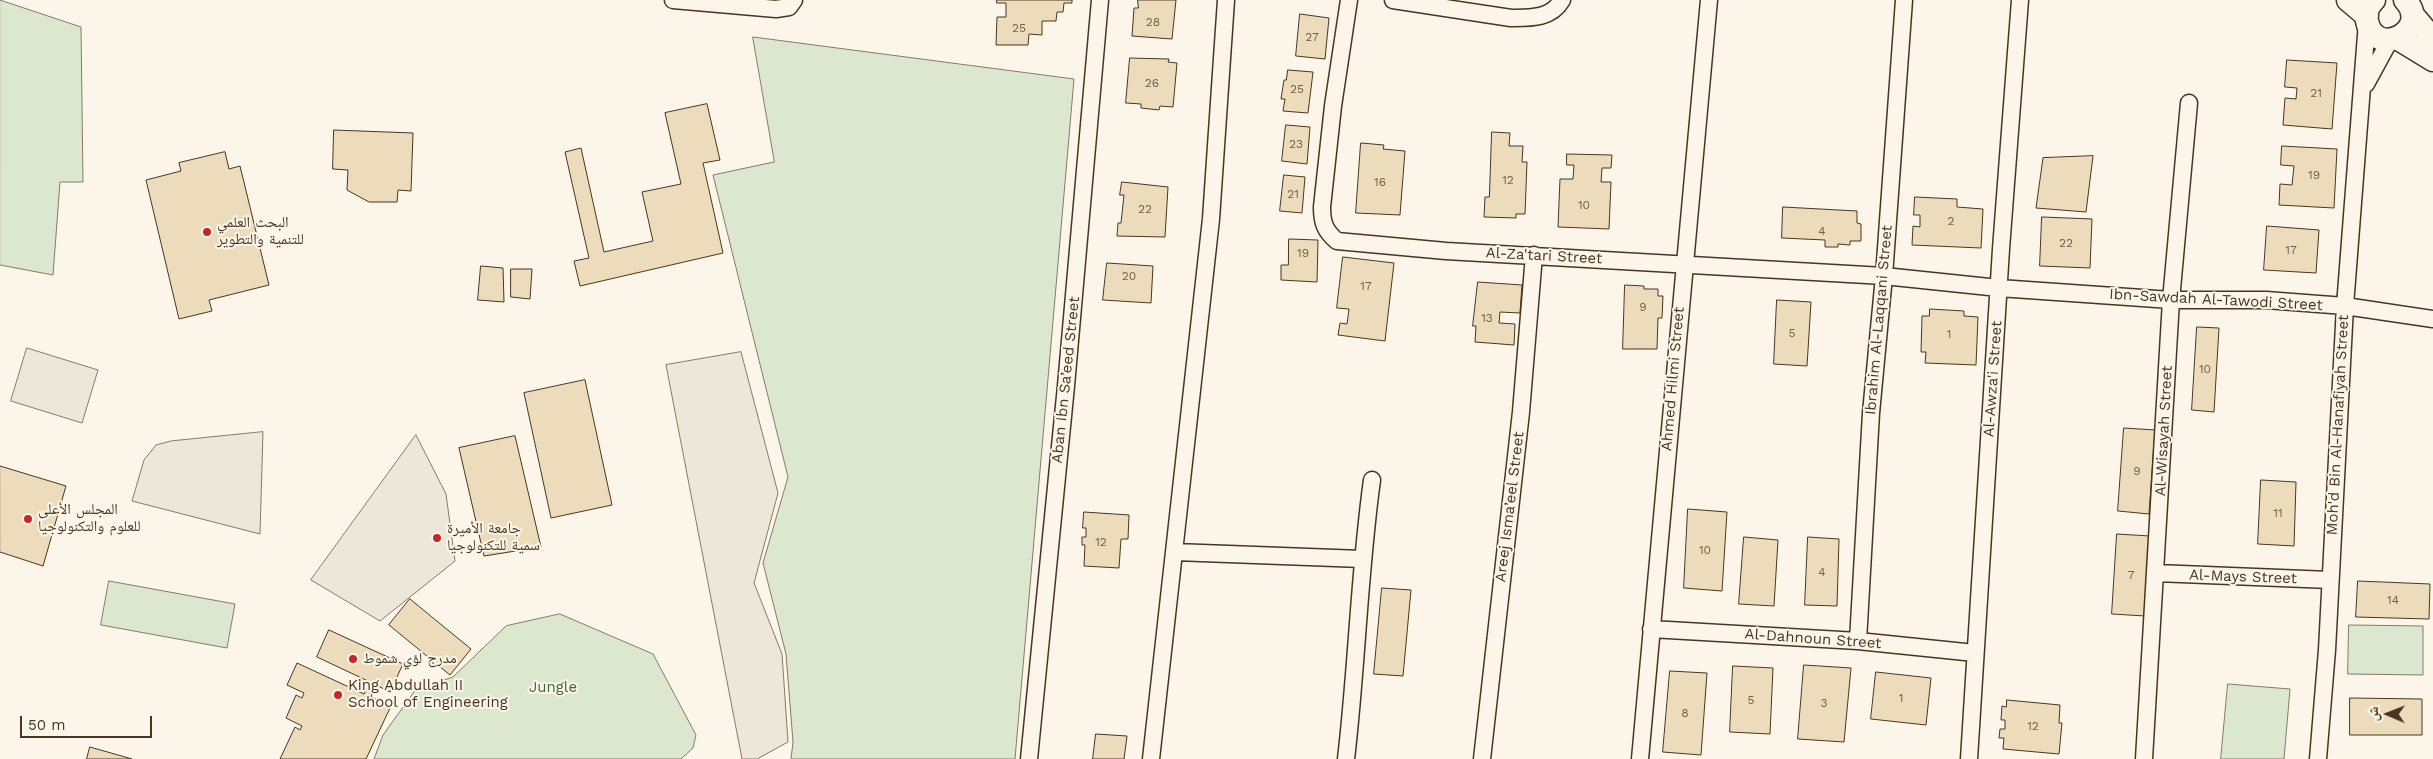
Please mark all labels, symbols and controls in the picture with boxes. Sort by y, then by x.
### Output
house number: 28 [1146,15,1160,29]
house number: 25 [1012,21,1026,35]
house number: 27 [1305,30,1319,44]
house number: 26 [1145,76,1159,90]
house number: 25 [1290,82,1304,96]
house number: 21 [2310,86,2322,100]
house number: 23 [1289,137,1303,151]
house number: 19 [2308,168,2320,182]
house number: 12 [1502,173,1514,187]
house number: 16 [1374,175,1386,189]
house number: 21 [1287,187,1299,201]
house number: 10 [1578,198,1590,212]
house number: 22 [1138,202,1152,216]
place label: البحث العلمي للتنمية والتطوير [217,214,304,249]
house number: 2 [1948,214,1954,228]
house number: 4 [1818,224,1826,238]
street label: Ibrahim Al-Laqqani Street [1862,224,1896,416]
marker: البحث العلمي للتنمية والتطوير [201,226,213,238]
house number: 22 [2059,236,2073,250]
house number: 17 [2285,243,2297,257]
street label: Al-Za'tari Street [1485,244,1603,268]
house number: 19 [1297,246,1309,260]
house number: 20 [1122,269,1136,283]
house number: 17 [1360,279,1372,293]
street label: Ibn-Sawdah Al-Tawodi Street [2109,285,2323,315]
street label: Aban Ibn Sa’eed Street [1048,296,1084,464]
house number: 9 [1639,300,1647,314]
street label: Ahmed Hilmi Street [1658,306,1688,452]
house number: 13 [1481,311,1493,325]
street label: Moh'd Bin Al-Hanafiyah Street [2323,314,2353,536]
street label: Al-Awza'i Street [1980,320,2006,438]
house number: 5 [1789,326,1795,340]
house number: 1 [1947,327,1951,341]
house number: 10 [2199,362,2211,376]
street label: Al-Wisayah Street [2152,365,2176,497]
street label: Areej Isma’eel Street [1492,431,1528,583]
house number: 9 [2133,464,2141,478]
place label: المجلس الأعلى للعلوم والتكنولوجيا [38,501,141,536]
house number: 11 [2273,506,2283,520]
marker: المجلس الأعلى للعلوم والتكنولوجيا [22,513,34,525]
place label: جامعة الأميرة سمية للتكنولوجيا [447,520,540,555]
marker: جامعة الأميرة سمية للتكنولوجيا [431,532,443,544]
house number: 12 [1095,535,1107,549]
house number: 10 [1699,543,1711,557]
house number: 4 [1818,565,1826,579]
street label: Al-Mays Street [2189,566,2297,588]
house number: 7 [2128,568,2134,582]
house number: 14 [2387,593,2399,607]
street label: Al-Dahnoun Street [1744,625,1882,653]
place label: مدرج لؤي شموط [363,650,457,668]
marker: مدرج لؤي شموط [347,653,359,665]
place label: King Abdullah II School of Engineering [348,677,508,712]
park label: Jungle [529,679,577,697]
marker: King Abdullah II School of Engineering [332,689,344,701]
north arrow [2363,689,2413,739]
house number: 1 [1899,691,1903,705]
house number: 5 [1748,693,1754,707]
house number: 3 [1821,696,1827,710]
scale bar [22,706,155,738]
house number: 8 [1681,706,1689,720]
text: ش [2365,706,2381,721]
text: 50 m [28,716,65,734]
house number: 12 [2027,719,2039,733]

